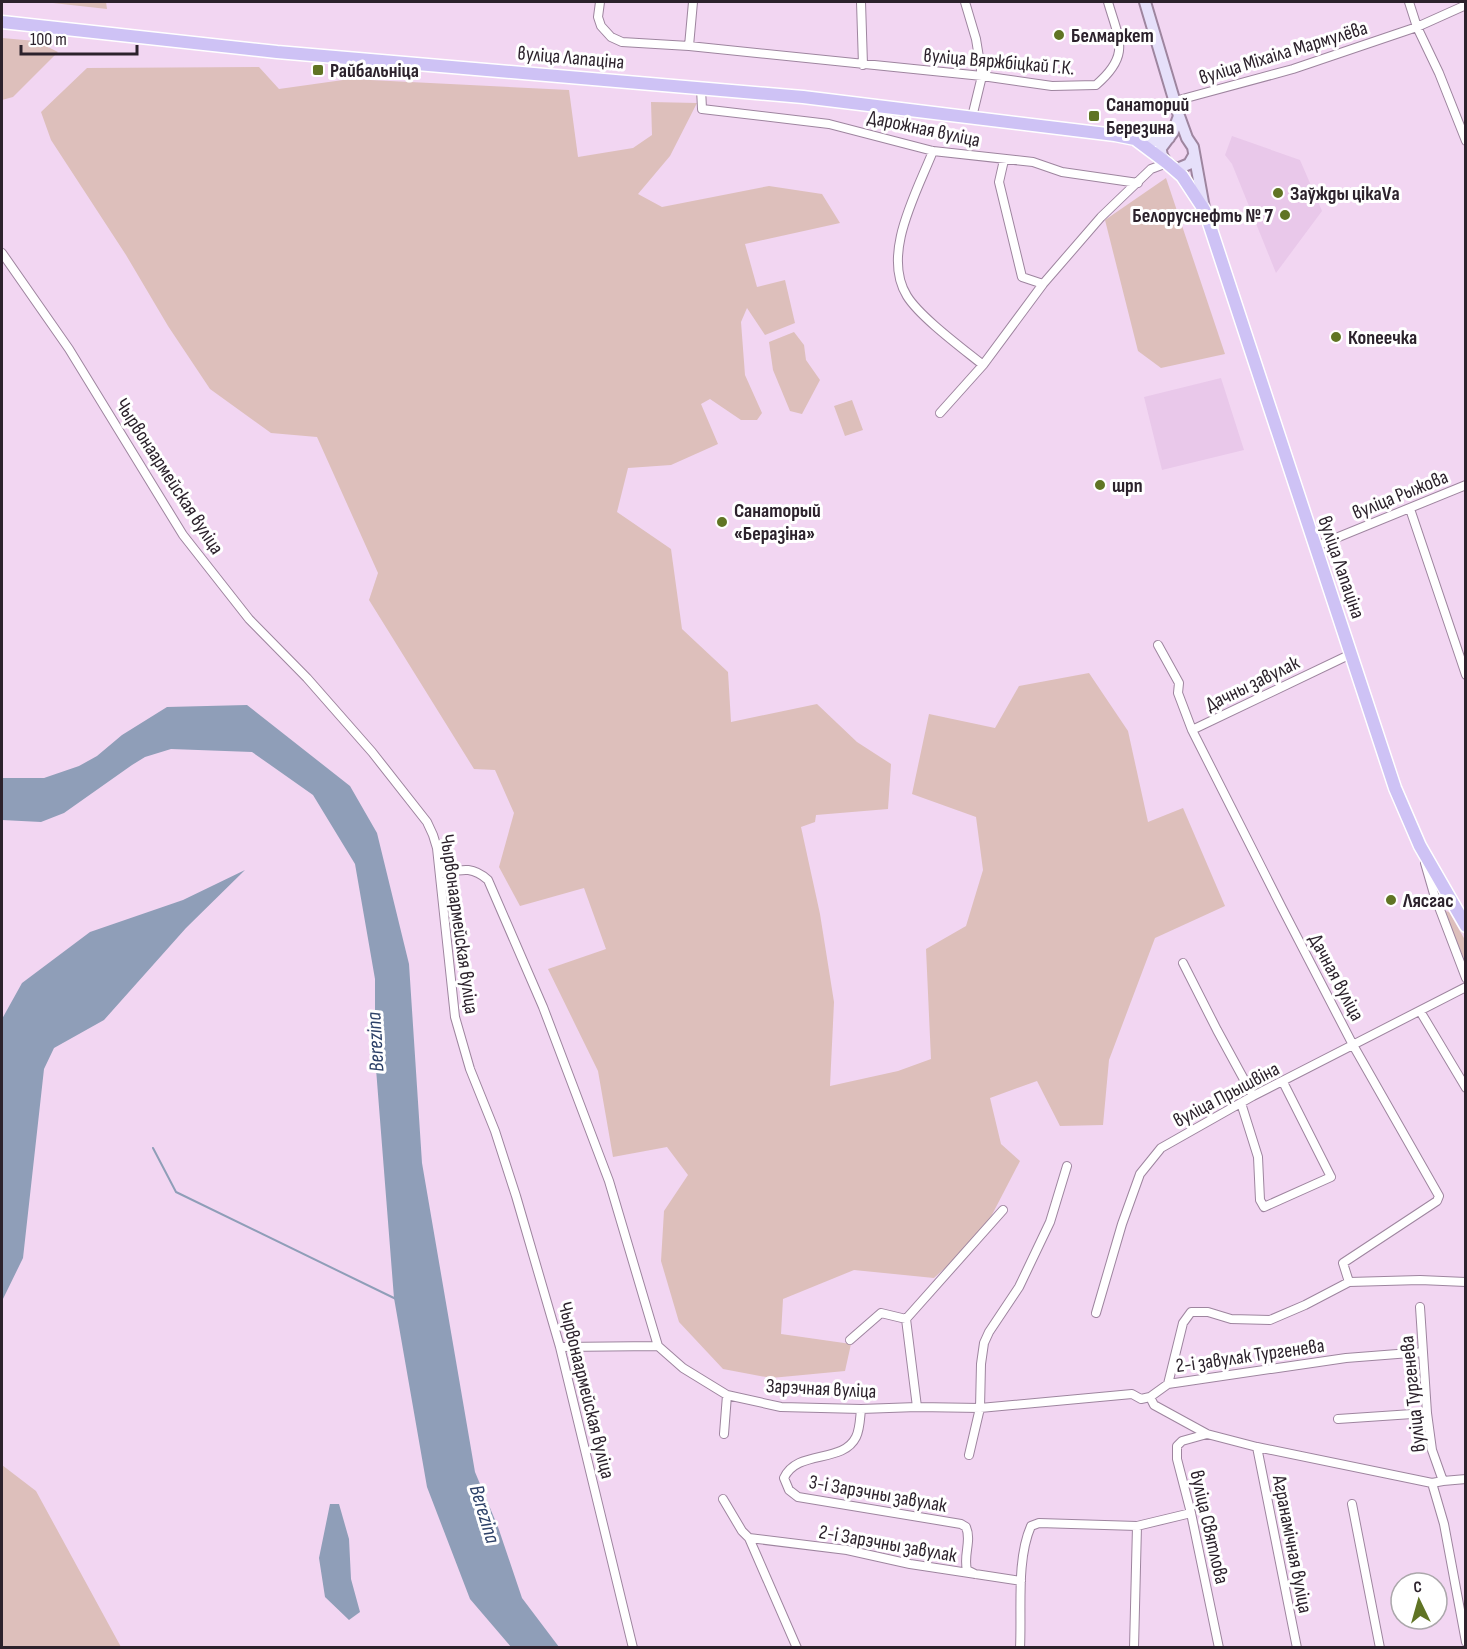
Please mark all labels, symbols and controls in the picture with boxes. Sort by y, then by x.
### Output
street label: вуліца Міхаіла Мармулёва [1196,16,1370,90]
scale bar [21,18,136,56]
place label: Белмаркет [1071,24,1154,48]
marker: Белмаркет [1052,28,1066,42]
text: 100 m [30,29,67,50]
street label: вуліца Лапаціна [517,41,625,75]
street label: вуліца Вяржбіцкай Г.К. [923,43,1075,81]
place label: Райбальніца [330,59,419,83]
marker: Райбальніца [311,63,325,77]
place label: Санаторий Березина [1106,93,1189,140]
street label: Дарожная вуліца [865,105,982,153]
marker: Санаторий Березина [1087,109,1101,123]
place label: Заўжды цікаVа [1290,182,1400,206]
marker: Заўжды цікаVа [1271,186,1285,200]
place label: Белоруснефть № 7 [1132,204,1273,228]
marker: Белоруснефть № 7 [1278,208,1292,222]
place label: Копеечка [1348,326,1417,350]
marker: Копеечка [1329,330,1343,344]
street label: Чырвонаармейская вуліца [110,394,229,559]
street label: вуліца Рыжова [1349,465,1452,525]
place label: шрп [1112,474,1143,498]
marker: шрп [1093,478,1107,492]
place label: Санаторый «Беразіна» [734,499,821,546]
street label: вуліца Лапаціна [1312,513,1370,622]
marker: Санаторый «Беразіна» [715,515,729,529]
street label: Дачны завулак [1202,651,1304,717]
street label: Чырвонаармейская вуліца [435,833,484,1016]
place label: Лясгас [1402,889,1454,913]
marker: Лясгас [1384,893,1398,907]
street label: Дачная вуліца [1303,930,1369,1025]
water label: Berezina [361,1011,390,1072]
street label: вуліца Прышвіна [1169,1057,1284,1133]
street label: Чырвонаармейская вуліца [552,1299,620,1481]
street label: 2-і завулак Тургенева [1174,1334,1326,1378]
street label: вуліца Тургенева [1395,1335,1431,1453]
street label: Зарэчная вуліца [765,1374,877,1404]
street label: вуліца Святлова [1184,1468,1234,1586]
street label: 3-і Зарэчны завулак [807,1470,949,1518]
street label: Агранамічная вуліца [1267,1472,1317,1615]
water label: Berezina [464,1482,505,1547]
street label: 2-і Зарэчны завулак [817,1520,959,1568]
north arrow [1389,1571,1449,1631]
text: С [1413,1578,1423,1597]

